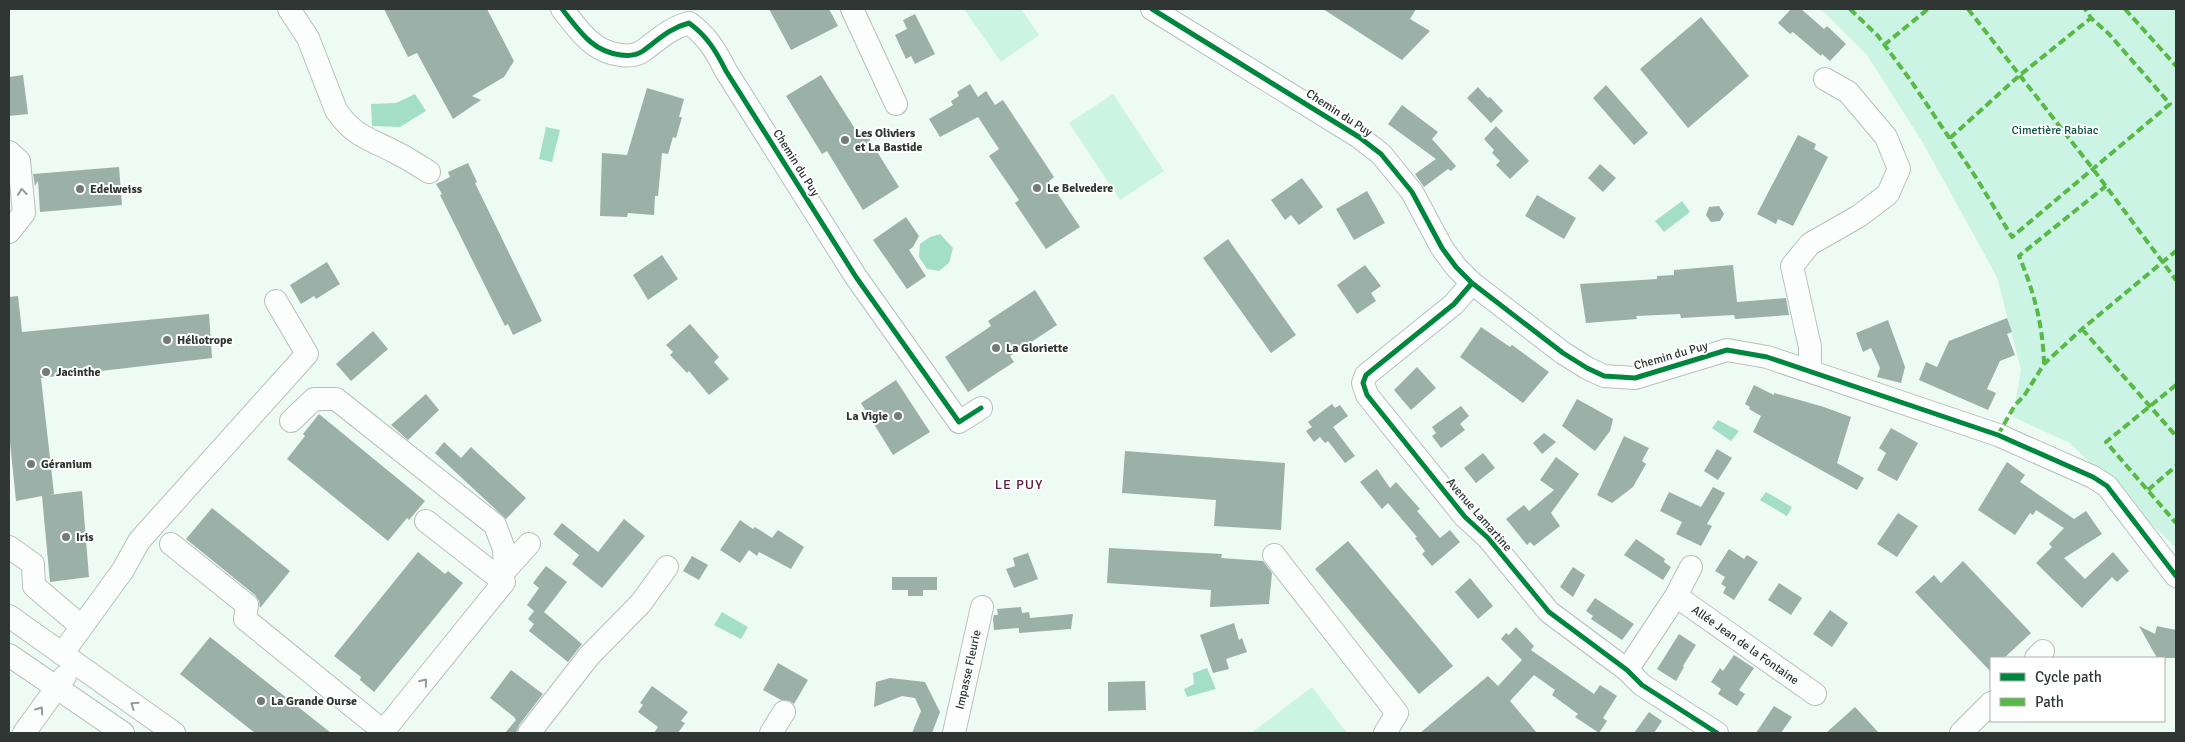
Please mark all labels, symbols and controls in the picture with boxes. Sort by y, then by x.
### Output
street label: Chemin du Puy [1303,86,1375,140]
park label: Cimetière Rabiac [2012,123,2099,138]
place label: Les Oliviers et La Bastide [855,126,923,155]
street label: Chemin du Puy [769,127,823,200]
marker: Les Oliviers et La Bastide [839,134,851,146]
place label: Le Belvedere [1047,181,1113,196]
place label: Edelweiss [90,182,143,197]
marker: Le Belvedere [1031,182,1043,194]
marker: Edelweiss [74,183,86,195]
one-way arrow [17,188,28,196]
place label: Héliotrope [177,333,232,348]
marker: Héliotrope [161,334,173,346]
street label: Chemin du Puy [1632,338,1710,374]
place label: La Gloriette [1006,341,1068,356]
marker: La Gloriette [990,342,1002,354]
place label: Jacinthe [56,365,100,380]
marker: Jacinthe [40,366,52,378]
place label: La Vigie [846,409,888,424]
marker: La Vigie [892,410,904,422]
place label: Géranium [41,457,92,472]
marker: Géranium [25,458,37,470]
street label: Avenue Lamartine [1443,475,1515,555]
district label: LE PUY [995,476,1043,493]
place label: Iris [76,530,94,545]
marker: Iris [60,531,72,543]
street label: Allée Jean de la Fontaine [1689,602,1802,688]
street label: Impasse Fleurie [952,628,984,711]
legend [1990,657,2165,722]
text: Cycle path [2035,668,2102,686]
one-way arrow [418,679,426,688]
text: Path [2035,693,2064,711]
place label: La Grande Ourse [271,694,357,709]
marker: La Grande Ourse [255,695,267,707]
one-way arrow [130,702,140,711]
one-way arrow [34,707,43,716]

